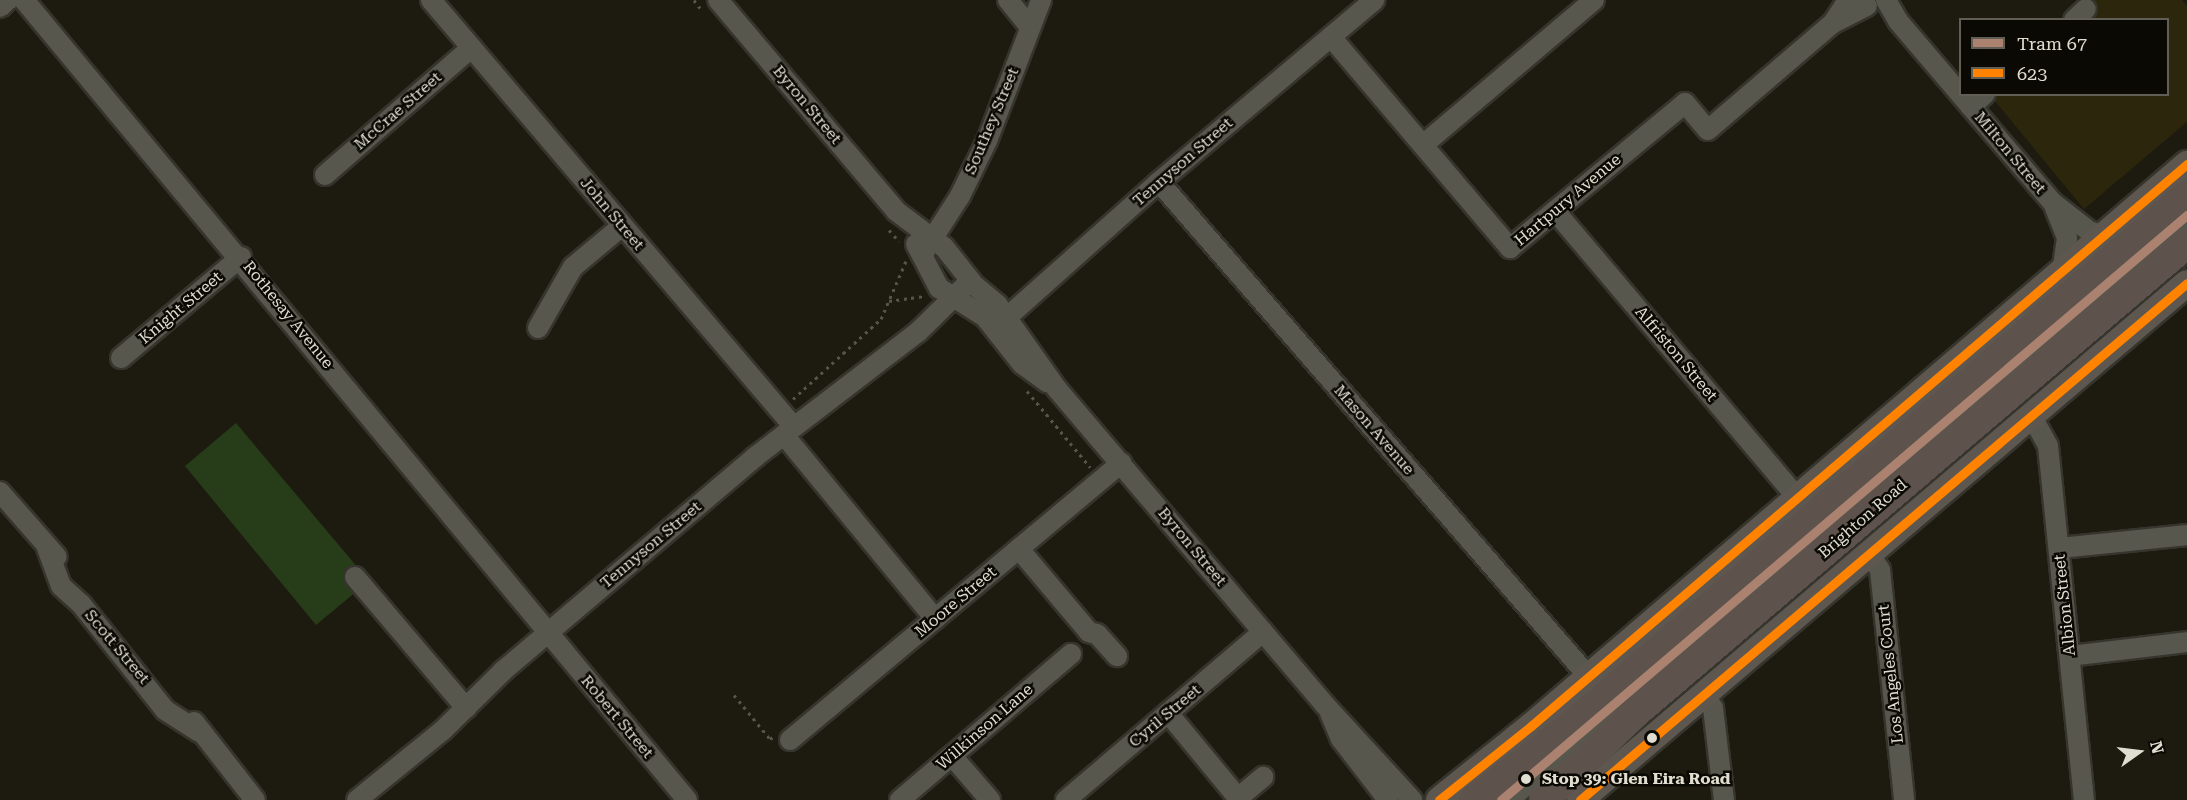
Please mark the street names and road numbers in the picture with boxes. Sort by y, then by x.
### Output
street label: Byron Street [769,62,845,148]
street label: Southey Street [961,65,1023,177]
street label: McCrae Street [350,68,446,154]
street label: Milton Street [1970,108,2050,198]
street label: Tennyson Street [1129,113,1237,211]
street label: Hartpury Avenue [1511,150,1625,250]
street label: John Street [576,174,648,254]
street label: Rothesay Avenue [239,257,337,373]
street label: Knight Street [136,268,226,348]
street label: Alfriston Street [1631,303,1721,405]
street label: Mason Avenue [1330,381,1418,479]
street label: Brighton Road [1815,475,1911,563]
street label: Tennyson Street [597,497,705,593]
street label: Byron Street [1154,504,1230,590]
street label: Albion Street [2050,553,2080,657]
street label: Moore Street [912,563,1000,641]
street label: Los Angeles Court [1874,603,1908,745]
street label: Scott Street [80,606,154,688]
street label: Robert Street [577,672,657,762]
street label: Wilkinson Lane [933,680,1037,774]
street label: Cyril Street [1125,680,1205,752]

